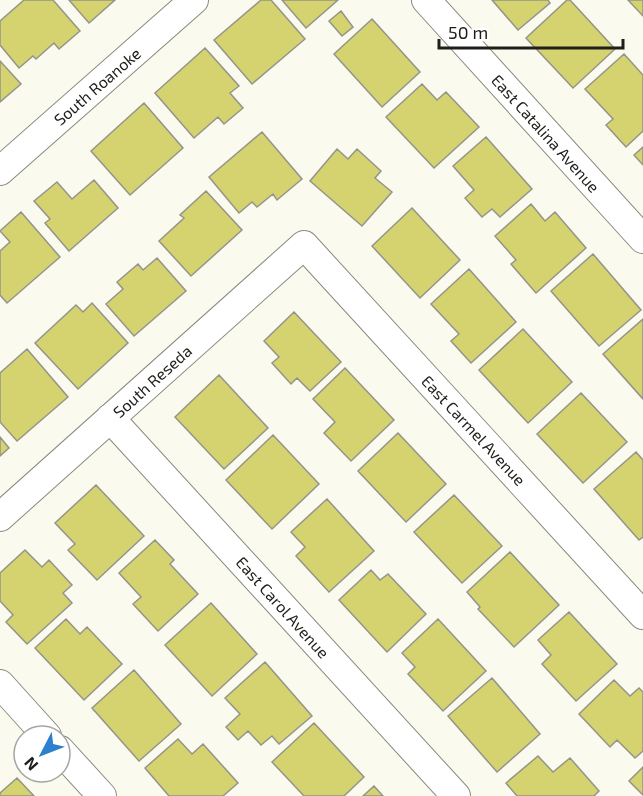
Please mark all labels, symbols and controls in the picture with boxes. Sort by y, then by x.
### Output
scale bar [439,12,624,50]
text: 50 m [448,21,488,43]
street label: South Roanoke [50,43,144,129]
street label: East Catalina Avenue [488,70,604,196]
street label: South Reseda [109,341,195,421]
street label: East Carmel Avenue [418,371,530,489]
street label: East Carol Avenue [232,552,334,662]
north arrow [12,724,72,784]
text: N [20,754,41,775]

